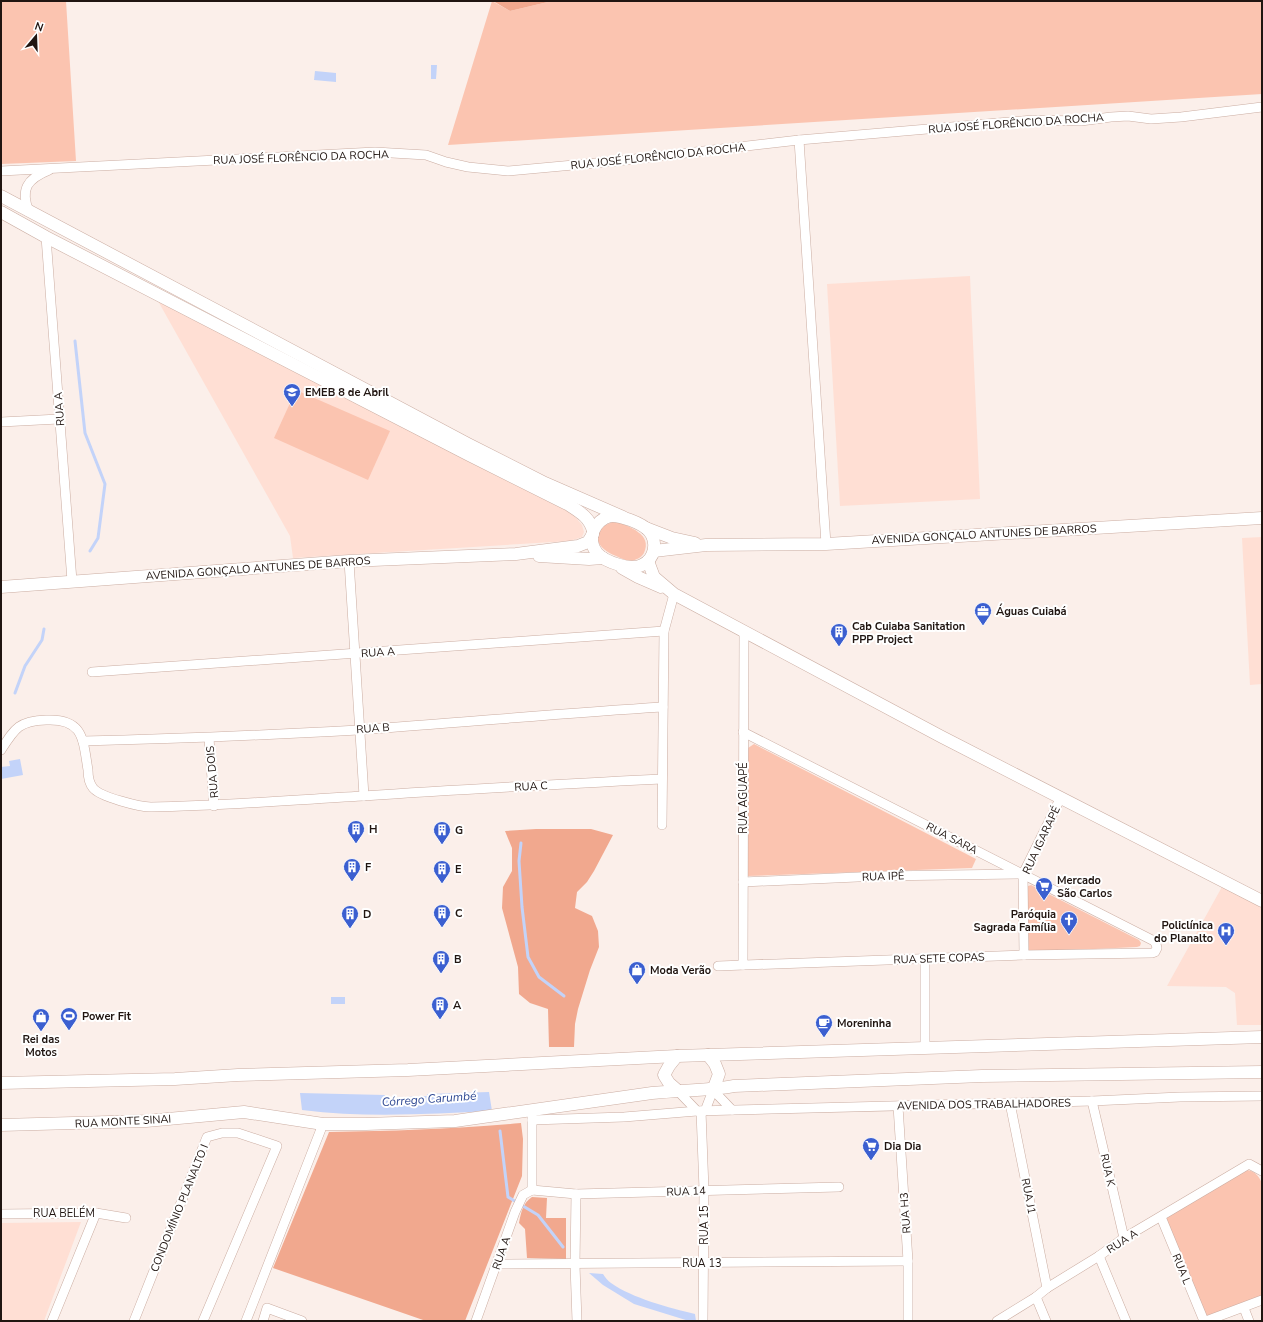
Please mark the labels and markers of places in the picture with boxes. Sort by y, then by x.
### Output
school or university icon: EMEB 8 de Abril [282,382,302,407]
place label: EMEB 8 de Abril [305,385,389,400]
office icon: Águas Cuiabá [973,601,993,626]
place label: Águas Cuiabá [996,603,1067,619]
place label: Cab Cuiaba Sanitation PPP Project [852,619,965,647]
building icon: Cab Cuiaba Sanitation PPP Project [829,622,849,647]
building icon: H [346,819,366,844]
building icon: G [432,820,452,845]
place label: H [369,822,378,837]
place label: G [455,823,463,838]
building icon: F [342,857,362,882]
building icon: E [432,859,452,884]
place label: F [365,860,371,875]
place label: E [455,862,462,877]
place label: Mercado São Carlos [1057,873,1112,901]
supermarket icon: Mercado São Carlos [1034,876,1054,901]
building icon: C [432,903,452,928]
building icon: D [340,904,360,929]
place label: C [455,906,463,921]
place label: D [363,907,371,922]
place label: Paróquia Sagrada Família [973,907,1056,935]
church icon: Paróquia Sagrada Família [1059,910,1079,935]
place label: Policlínica do Planalto [1154,918,1213,946]
hospital icon: Policlínica do Planalto [1216,921,1236,946]
building icon: B [431,949,451,974]
place label: B [454,952,462,967]
shop icon: Moda Verão [627,960,647,985]
place label: Moda Verão [650,963,711,978]
building icon: A [430,995,450,1020]
place label: A [453,998,462,1013]
sports icon: Power Fit [59,1006,79,1031]
shop icon: Rei das Motos [31,1007,51,1032]
place label: Power Fit [82,1009,132,1024]
cafe icon: Moreninha [814,1013,834,1038]
place label: Moreninha [837,1016,891,1031]
place label: Rei das Motos [22,1032,60,1060]
supermarket icon: Dia Dia [861,1136,881,1161]
place label: Dia Dia [884,1139,921,1154]

